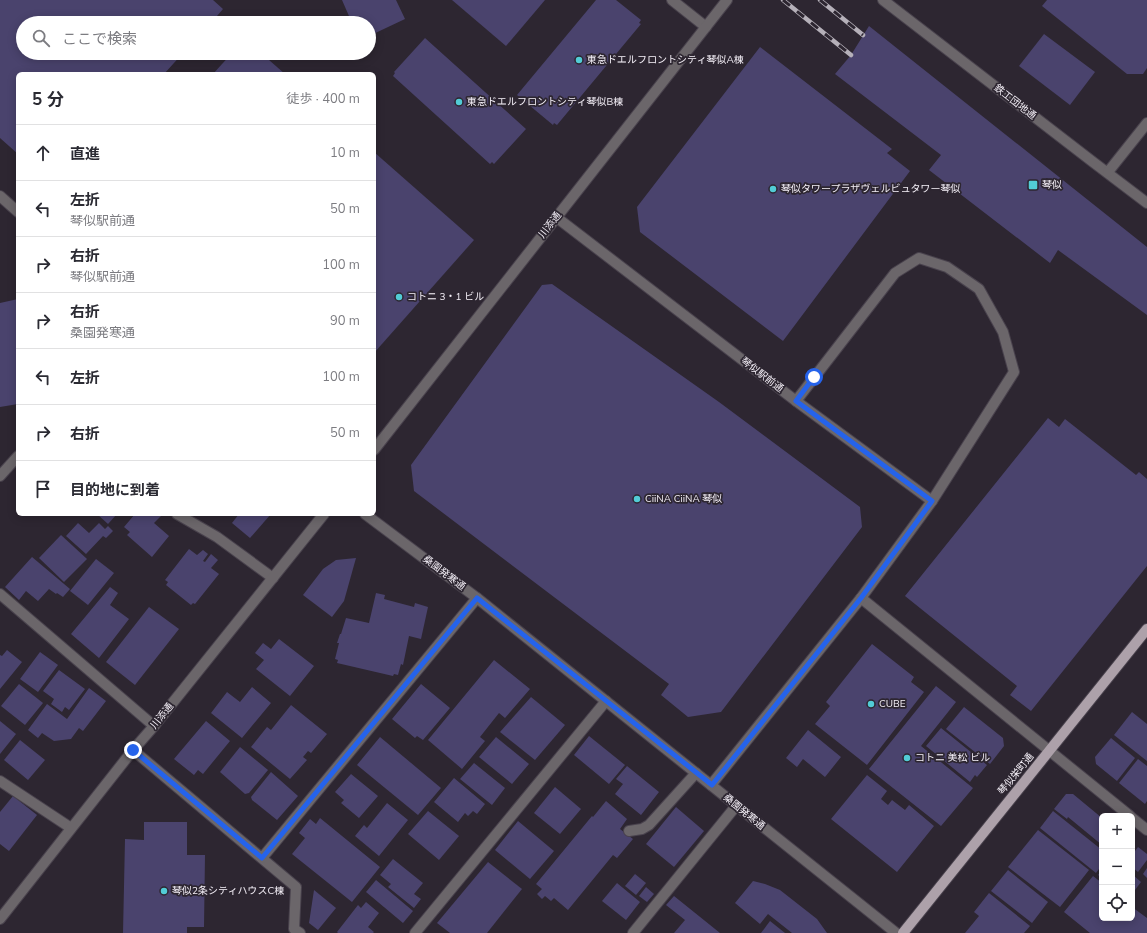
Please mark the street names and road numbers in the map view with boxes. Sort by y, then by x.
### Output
street label: 鉄工団地通 [991,81,1039,123]
street label: 川添通 [535,209,565,241]
street label: 琴似駅前通 [738,354,786,396]
street label: 桑園発寒通 [420,552,468,594]
street label: 川添通 [147,700,177,732]
street label: 琴似栄町通 [995,750,1037,798]
street label: 桑園発寒通 [720,791,768,833]

